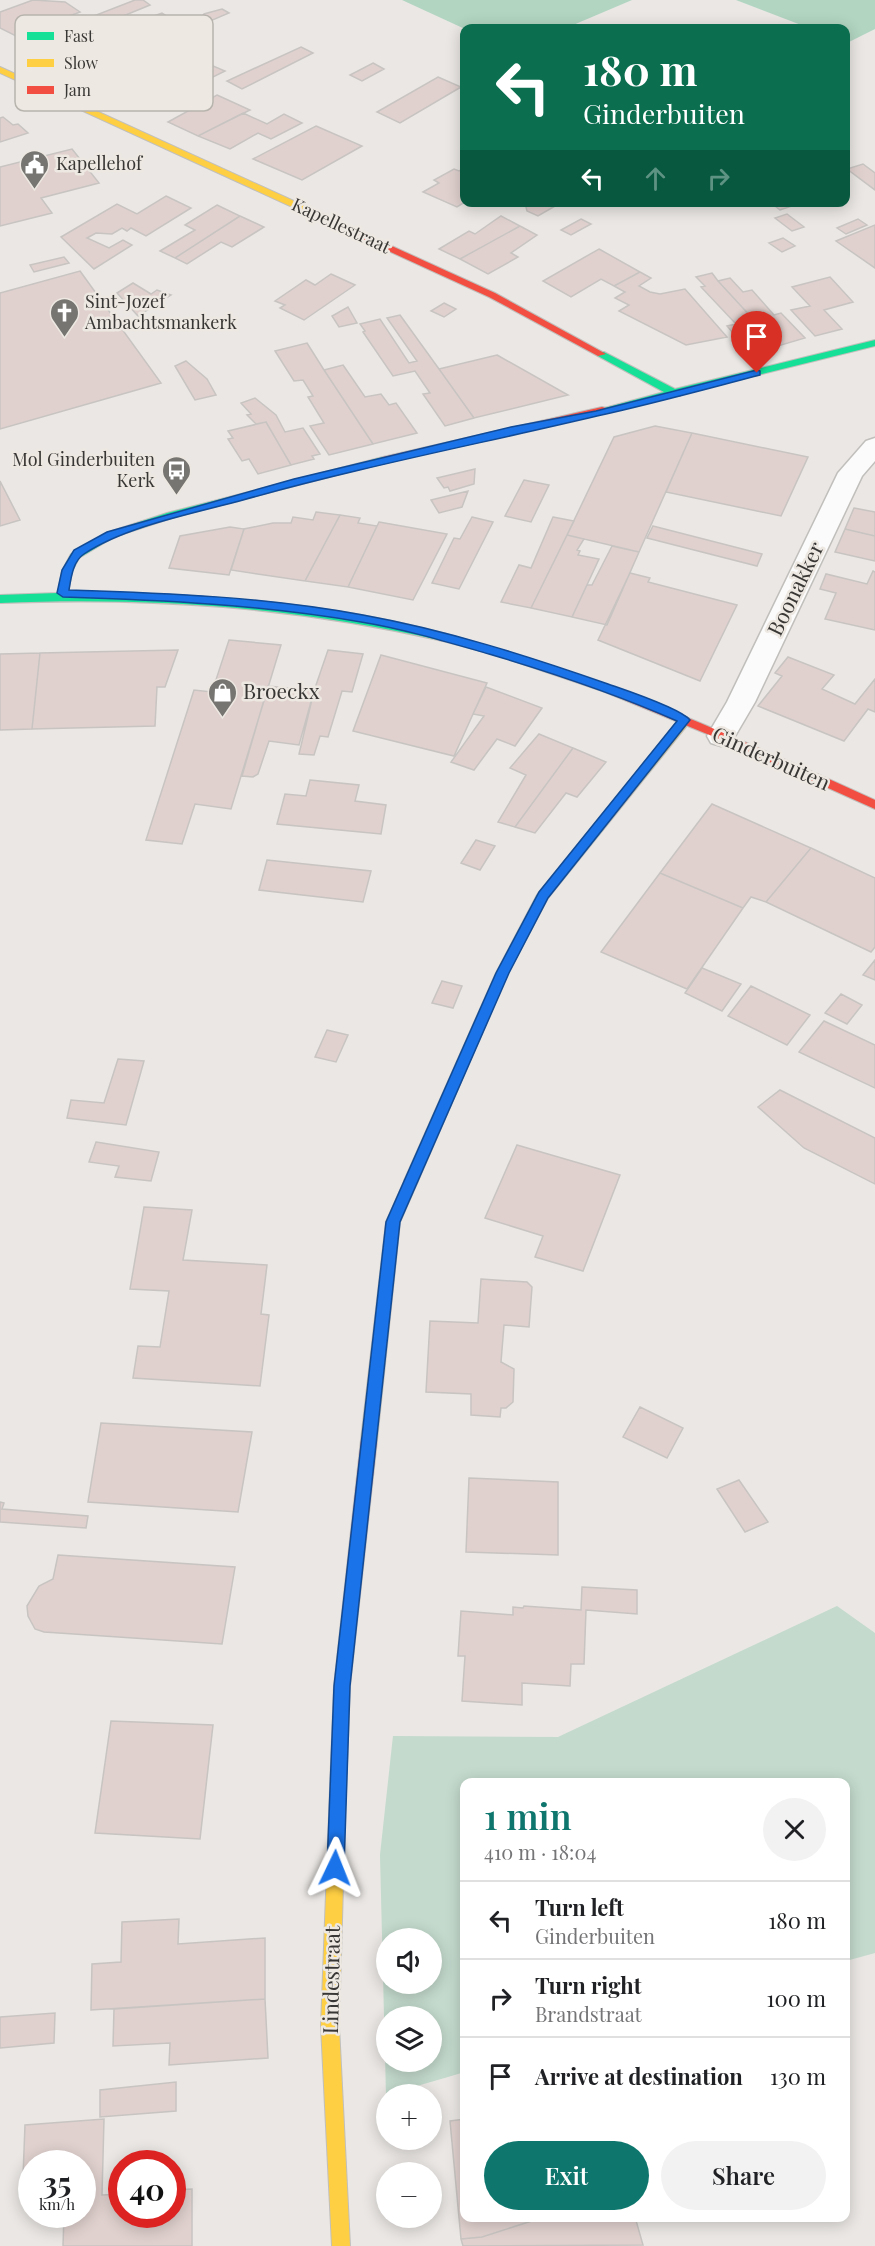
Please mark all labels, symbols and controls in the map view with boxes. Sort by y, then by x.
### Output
legend [15,15,213,111]
text: Fast [64,25,94,46]
text: 180 m [583,41,698,97]
icon: left [484,48,562,126]
text: Slow [64,52,99,73]
text: Jam [63,79,91,100]
text: Ginderbuiten [583,95,745,131]
public building icon: Kapellehof [19,148,51,190]
place label: Kapellehof [56,151,144,175]
icon: left [576,162,609,195]
icon: ahead [639,162,672,195]
icon: right [702,162,735,195]
street label: Kapellestraat [288,192,395,259]
place label: Sint-Jozef Ambachtsmankerk [84,289,237,334]
church icon: Sint-Jozef Ambachtsmankerk [48,296,80,338]
pin [731,311,782,373]
icon: arrive [740,320,773,353]
place label: Mol Ginderbuiten Kerk [12,447,155,492]
bus stop icon: Mol Ginderbuiten Kerk [160,454,192,496]
street label: Boonakker [759,536,829,640]
shop icon: Broeckx [206,676,238,718]
place label: Broeckx [243,676,320,704]
street label: Ginderbuiten [709,719,835,796]
text: 1 min [484,1791,572,1839]
button: close [763,1798,826,1861]
position arrow [303,1836,367,1900]
text: 410 m · 18:04 [484,1838,596,1865]
text: Turn left [535,1892,624,1922]
icon: left [484,1904,517,1937]
text: 180 m [768,1905,826,1935]
text: Ginderbuiten [535,1922,655,1949]
street label: Lindestraat [315,1925,345,2034]
map controls [376,1928,442,2228]
button: sound [376,1928,442,1994]
text: Turn right [535,1970,641,2000]
icon: right [484,1982,517,2015]
text: 100 m [766,1983,826,2013]
text: Brandstraat [535,2000,642,2027]
button: layers [376,2006,442,2072]
icon: arrive [484,2060,517,2093]
text: Arrive at destination [535,2061,743,2091]
text: 130 m [770,2061,826,2091]
button: + [376,2084,442,2150]
button: Exit [484,2141,649,2210]
button: Share [661,2141,826,2210]
speed limit sign: 40 [108,2150,186,2228]
text: 35 [43,2162,71,2202]
button: − [376,2162,442,2228]
text: km/h [39,2194,75,2214]

